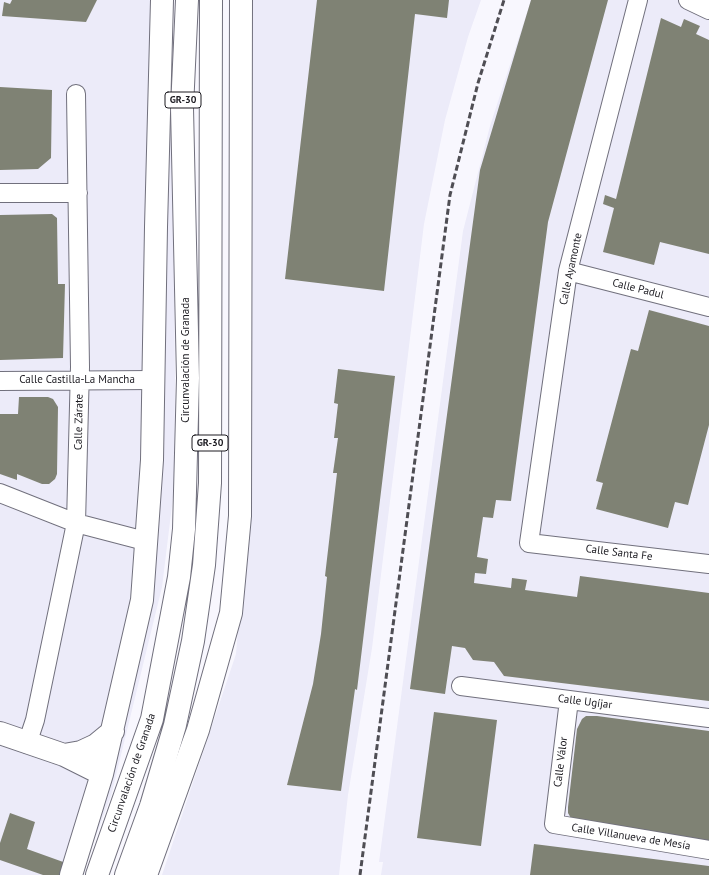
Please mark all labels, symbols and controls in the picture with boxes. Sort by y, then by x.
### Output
road number: GR-30 [165,92,201,108]
street label: Calle Ayamonte [557,232,585,306]
street label: Calle Padul [611,276,665,302]
street label: Circunvalación de Granada [179,297,193,423]
street label: Calle Castilla-La Mancha [19,373,135,387]
street label: Calle Zárate [72,394,86,450]
road number: GR-30 [192,435,228,451]
street label: Calle Santa Fe [585,542,653,564]
street label: Calle Ugíjar [557,692,613,712]
street label: Circunvalación de Granada [105,712,159,834]
street label: Calle Válor [551,736,571,788]
street label: Calle Villanueva de Mesía [571,821,691,853]

